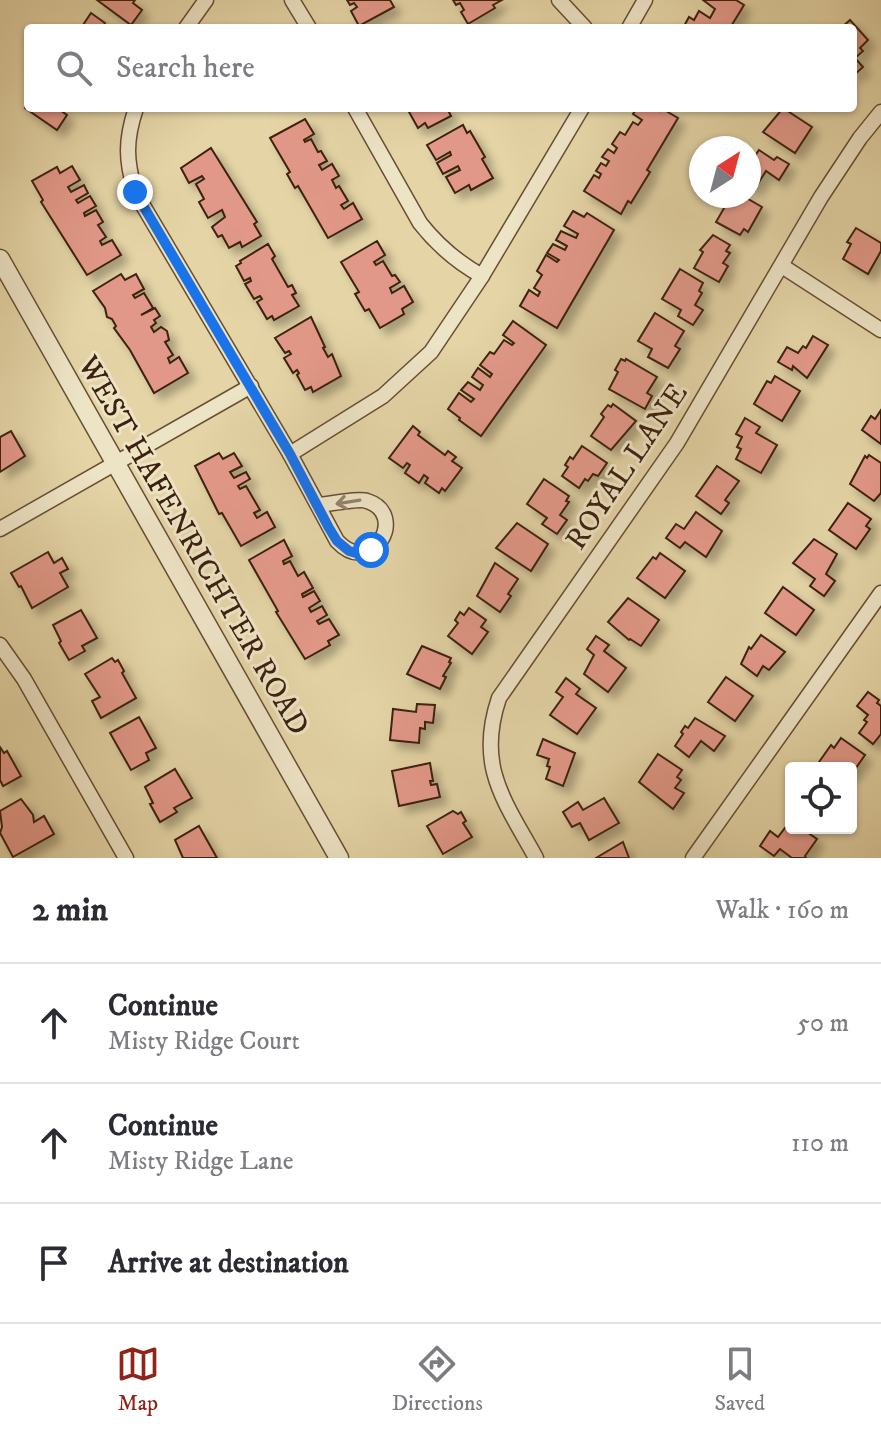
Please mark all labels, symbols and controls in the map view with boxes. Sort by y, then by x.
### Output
search box [24,24,857,112]
icon: search [52,46,96,90]
text: Search here [116,50,255,87]
north arrow [689,136,761,208]
route end [117,174,153,210]
street label: WEST HAFENRICHTER ROAD [68,349,317,742]
street label: ROYAL LANE [558,377,696,557]
one-way arrow [336,495,362,510]
route start [353,532,389,568]
map controls [785,762,857,834]
button: locate [785,762,857,834]
text: 2 min [32,889,108,931]
text: Walk · 160 m [716,894,849,927]
text: Continue [108,988,218,1025]
icon: ahead [32,1001,76,1045]
text: 50 m [797,1007,849,1040]
text: Misty Ridge Court [108,1025,300,1058]
text: Continue [108,1108,218,1145]
icon: ahead [32,1121,76,1165]
text: 110 m [791,1127,849,1160]
text: Misty Ridge Lane [108,1145,293,1178]
icon: arrive [32,1241,76,1285]
text: Arrive at destination [108,1245,349,1282]
tab: Map [116,1342,160,1417]
tab: Directions [392,1342,483,1417]
tab: Saved [715,1342,765,1417]

